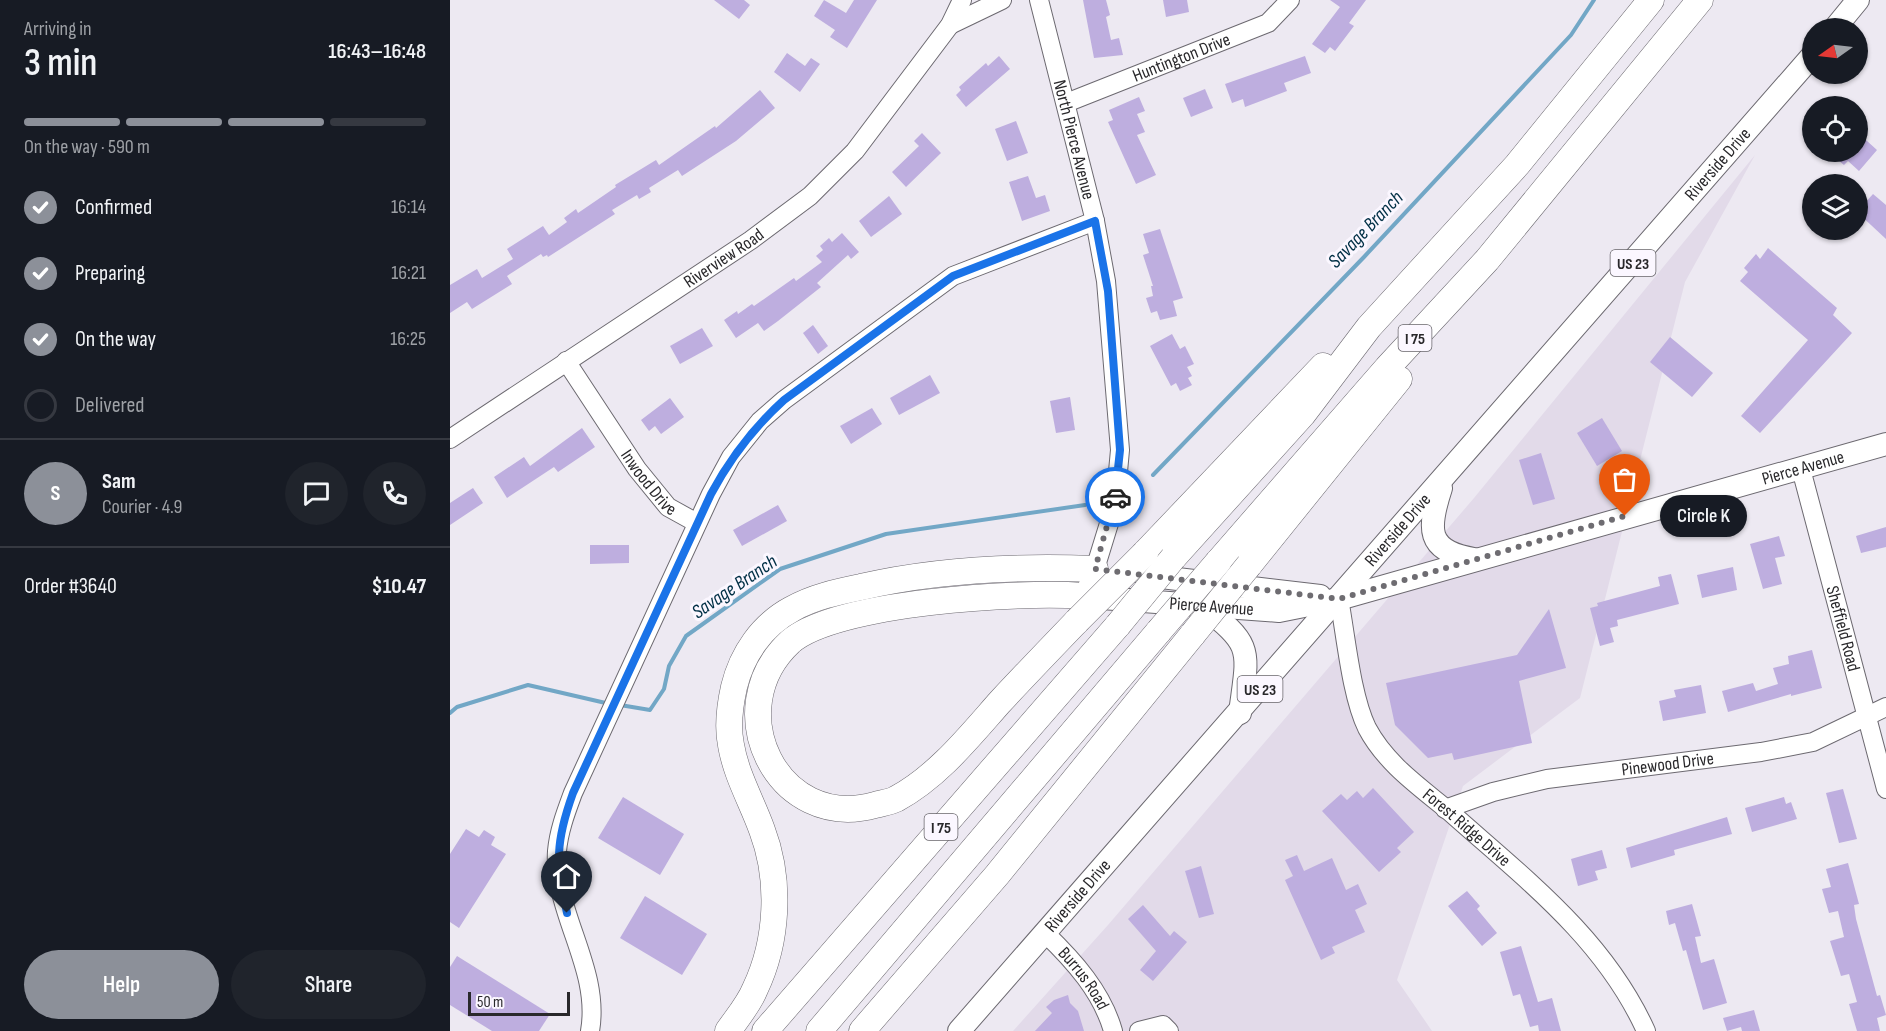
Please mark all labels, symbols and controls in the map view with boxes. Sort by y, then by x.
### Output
text: Arriving in [24,17,92,41]
north arrow [1802,18,1868,84]
map controls [1802,18,1868,240]
street label: Huntington Drive [1130,29,1233,87]
text: 16:43–16:48 [328,38,426,65]
text: 3 min [24,40,97,87]
street label: North Pierce Avenue [1049,78,1099,202]
button: locate [1802,96,1868,162]
street label: Riverside Drive [1681,124,1755,205]
text: On the way · 590 m [24,135,150,159]
button: layers [1802,174,1868,240]
water label: Savage Branch [1323,186,1408,273]
icon: check [24,191,57,224]
text: Confirmed [75,194,152,221]
text: 16:14 [391,195,426,219]
street label: Riverview Road [680,224,768,293]
road number: US 23 [1610,250,1656,276]
icon: check [24,257,57,290]
text: Preparing [75,260,145,287]
text: 16:21 [391,261,426,285]
icon: check [24,323,57,356]
road number: I 75 [1398,325,1432,351]
text: On the way [75,326,156,353]
text: 16:25 [390,327,426,351]
text: Delivered [75,392,144,419]
street label: Inwood Drive [616,446,680,520]
street label: Pierce Avenue [1760,446,1847,490]
pin [1599,454,1650,516]
button: chat [285,462,348,525]
button: phone [363,462,426,525]
icon: bag [1608,463,1641,496]
courier [1085,467,1145,527]
text: Sam [102,468,136,495]
text: S [51,480,60,507]
icon: car [1099,481,1132,514]
street label: Riverside Drive [1360,489,1435,571]
text: Courier · 4.9 [102,495,182,519]
callout: Circle K [1661,495,1748,537]
text: Circle K [1677,504,1730,528]
water label: Savage Branch [687,550,782,624]
text: Order #3640 [24,573,117,600]
text: $10.47 [371,573,426,600]
street label: Sheffield Road [1822,584,1864,674]
street label: Pierce Avenue [1169,593,1255,620]
road number: US 23 [1238,676,1282,702]
street label: Pinewood Drive [1620,748,1715,781]
street label: Forest Ridge Drive [1418,784,1515,871]
road number: I 75 [924,814,958,840]
pin [541,851,592,913]
street label: Riverside Drive [1040,855,1115,936]
icon: home [550,860,583,893]
street label: Burrus Road [1054,943,1113,1013]
button: Help [24,950,219,1019]
button: Share [231,950,426,1019]
scale bar [468,989,570,1016]
text: 50 m [477,993,503,1012]

